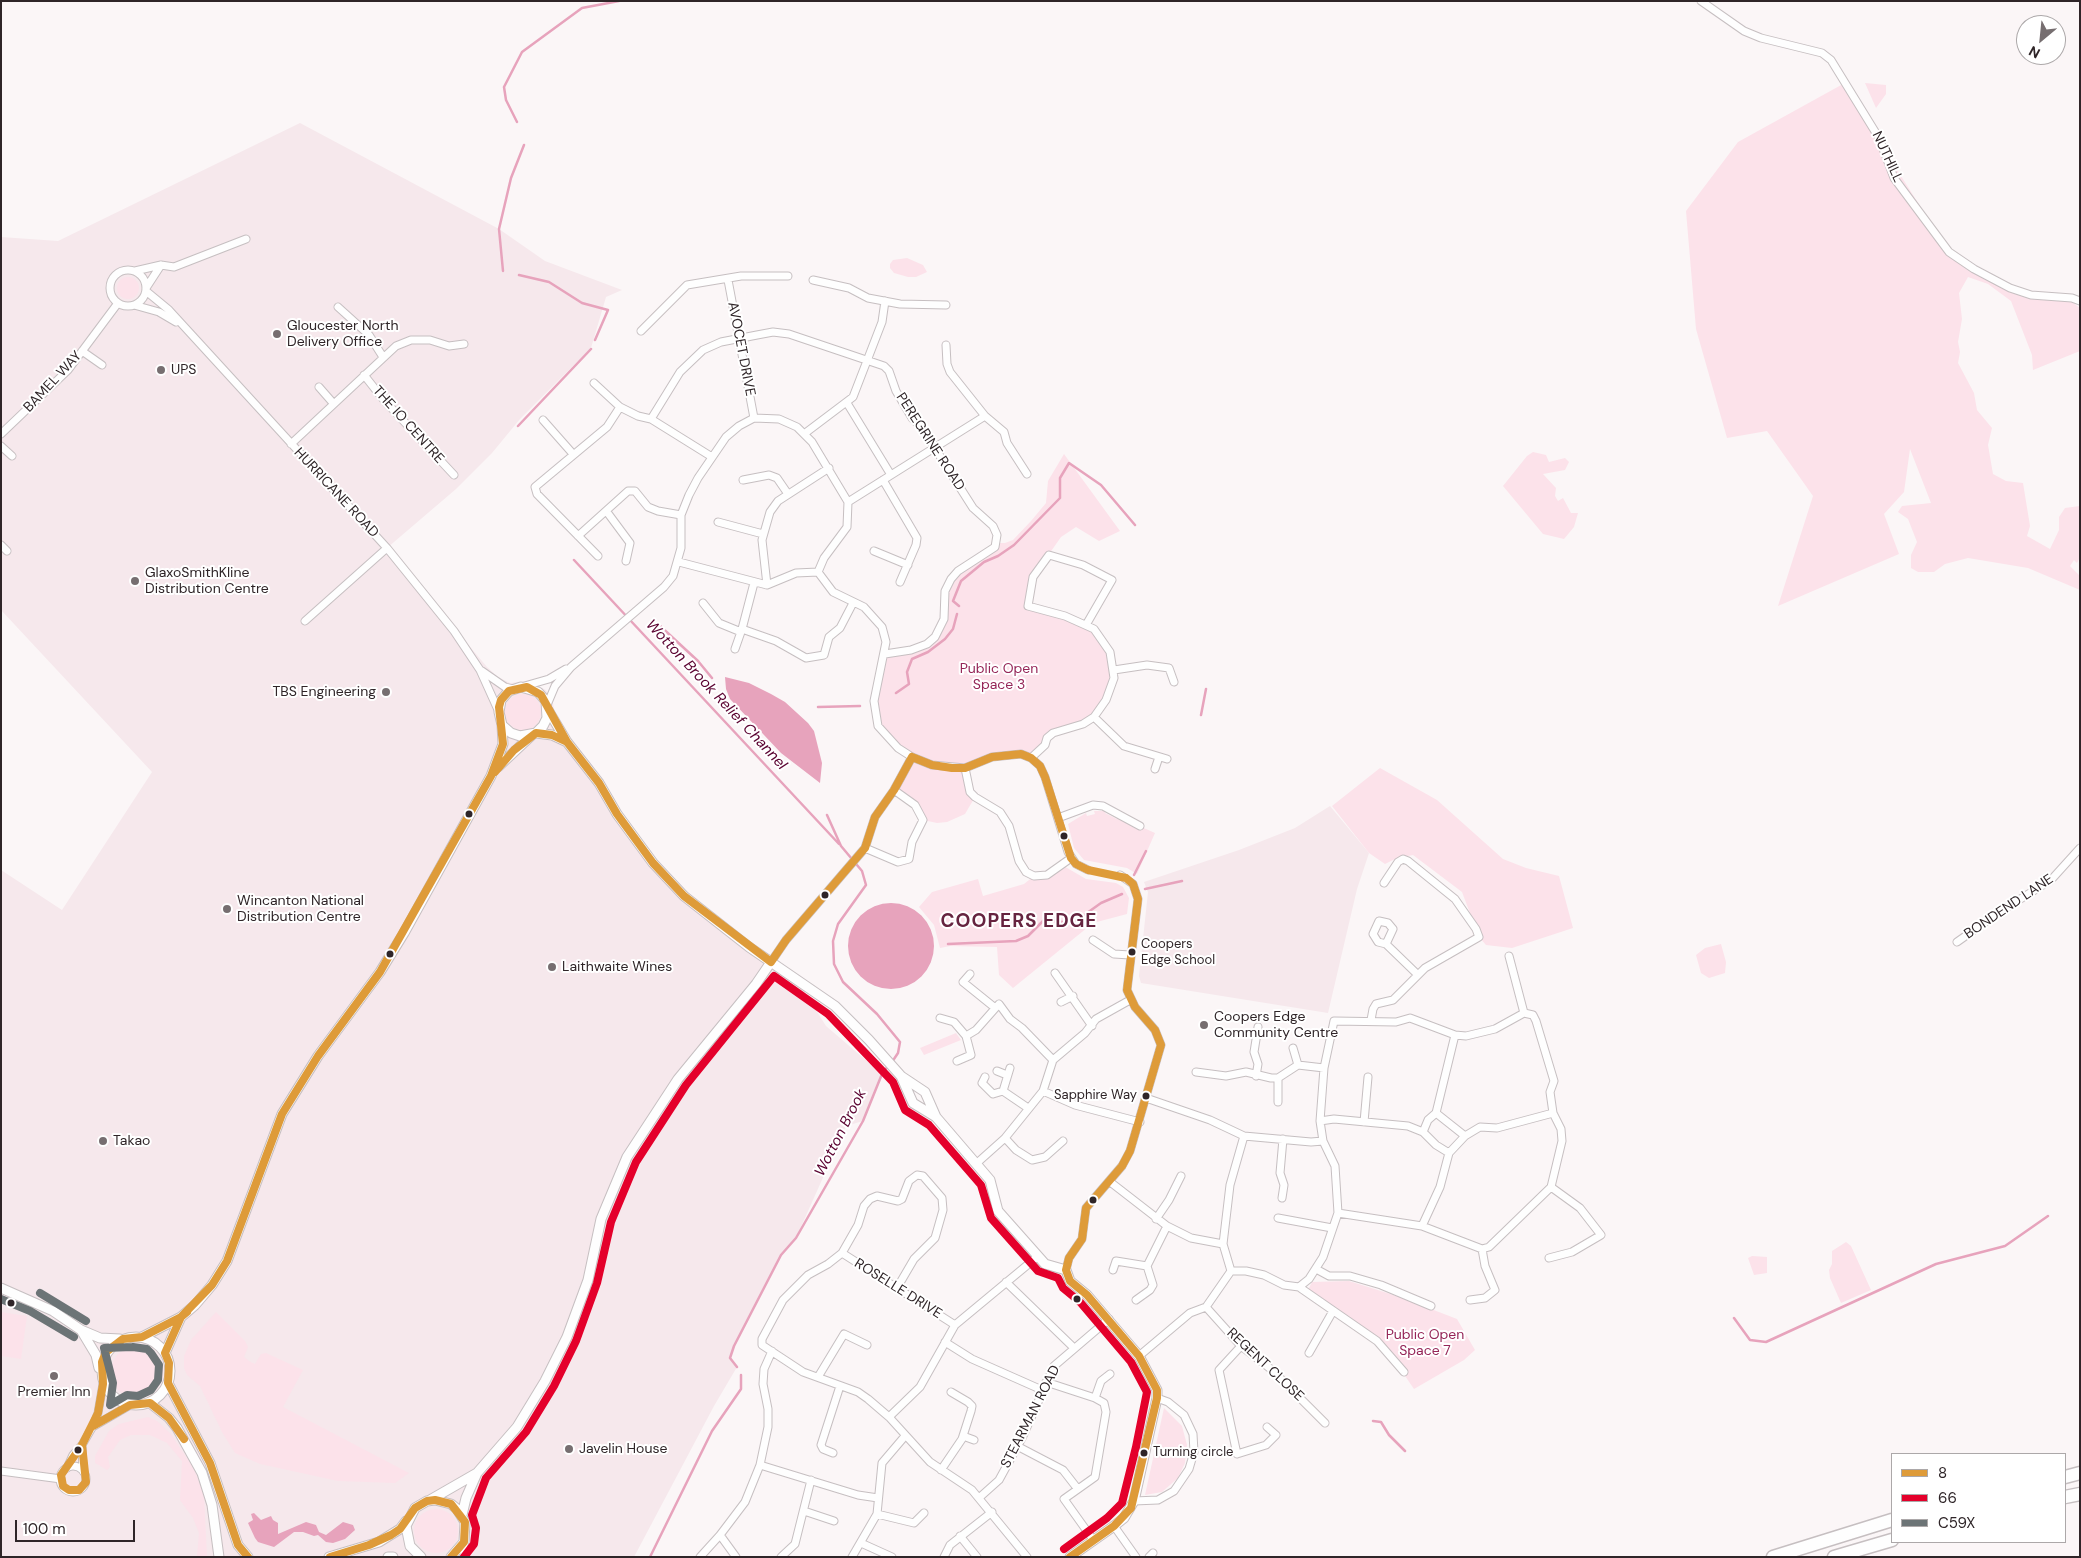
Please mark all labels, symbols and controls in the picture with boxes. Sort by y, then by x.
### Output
north arrow [2016,15,2066,65]
text: N [2026,42,2043,63]
street label: NUTHILL [1868,129,1906,185]
street label: AVOCET DRIVE [724,300,758,398]
place label: Gloucester North Delivery Office [287,318,399,351]
marker: Gloucester North Delivery Office [271,328,283,340]
street label: BAMEL WAY [20,348,86,416]
place label: UPS [171,362,196,378]
marker: UPS [155,364,167,376]
street label: THE IO CENTRE [369,383,447,467]
street label: PEREGRINE ROAD [892,390,968,494]
street label: HURRICANE ROAD [290,445,382,541]
place label: GlaxoSmithKline Distribution Centre [145,565,269,598]
marker: GlaxoSmithKline Distribution Centre [129,575,141,587]
water label: Wotton Brook Relief Channel [642,616,790,774]
park label: Public Open Space 3 [960,661,1038,694]
place label: TBS Engineering [272,684,376,700]
marker: TBS Engineering [380,686,392,698]
unlabelled marker [464,809,474,819]
unlabelled marker [1059,831,1069,841]
street label: BONDEND LANE [1961,871,2057,943]
unlabelled marker [820,890,830,900]
place label: Wincanton National Distribution Centre [237,893,364,926]
marker: Wincanton National Distribution Centre [221,903,233,915]
district label: COOPERS EDGE [939,911,1099,933]
place label: Coopers Edge School [1141,937,1215,968]
marker: Coopers Edge School [1127,947,1137,957]
unlabelled marker [385,949,395,959]
place label: Laithwaite Wines [562,959,672,975]
marker: Laithwaite Wines [546,961,558,973]
place label: Coopers Edge Community Centre [1214,1009,1338,1042]
marker: Coopers Edge Community Centre [1198,1019,1210,1031]
water label: Wotton Brook [811,1086,871,1180]
place label: Sapphire Way [1054,1088,1137,1104]
marker: Sapphire Way [1141,1091,1151,1101]
place label: Takao [113,1133,150,1149]
marker: Takao [97,1135,109,1147]
unlabelled marker [1088,1195,1098,1205]
street label: ROSELLE DRIVE [851,1255,945,1323]
unlabelled marker [1072,1294,1082,1304]
unlabelled marker [6,1298,16,1308]
street label: REGENT CLOSE [1223,1325,1307,1405]
park label: Public Open Space 7 [1386,1327,1464,1360]
street label: STEARMAN ROAD [998,1363,1064,1471]
marker: Premier Inn [48,1370,60,1382]
place label: Premier Inn [17,1384,91,1400]
place label: Javelin House [579,1441,667,1457]
marker: Javelin House [563,1443,575,1455]
unlabelled marker [73,1445,83,1455]
place label: Turning circle [1153,1445,1233,1461]
marker: Turning circle [1139,1448,1149,1458]
legend [1891,1453,2066,1543]
text: 8 [1938,1463,1947,1483]
text: 66 [1938,1488,1957,1508]
scale bar [18,1510,138,1542]
text: C59X [1938,1513,1975,1533]
text: 100 m [23,1519,66,1539]

